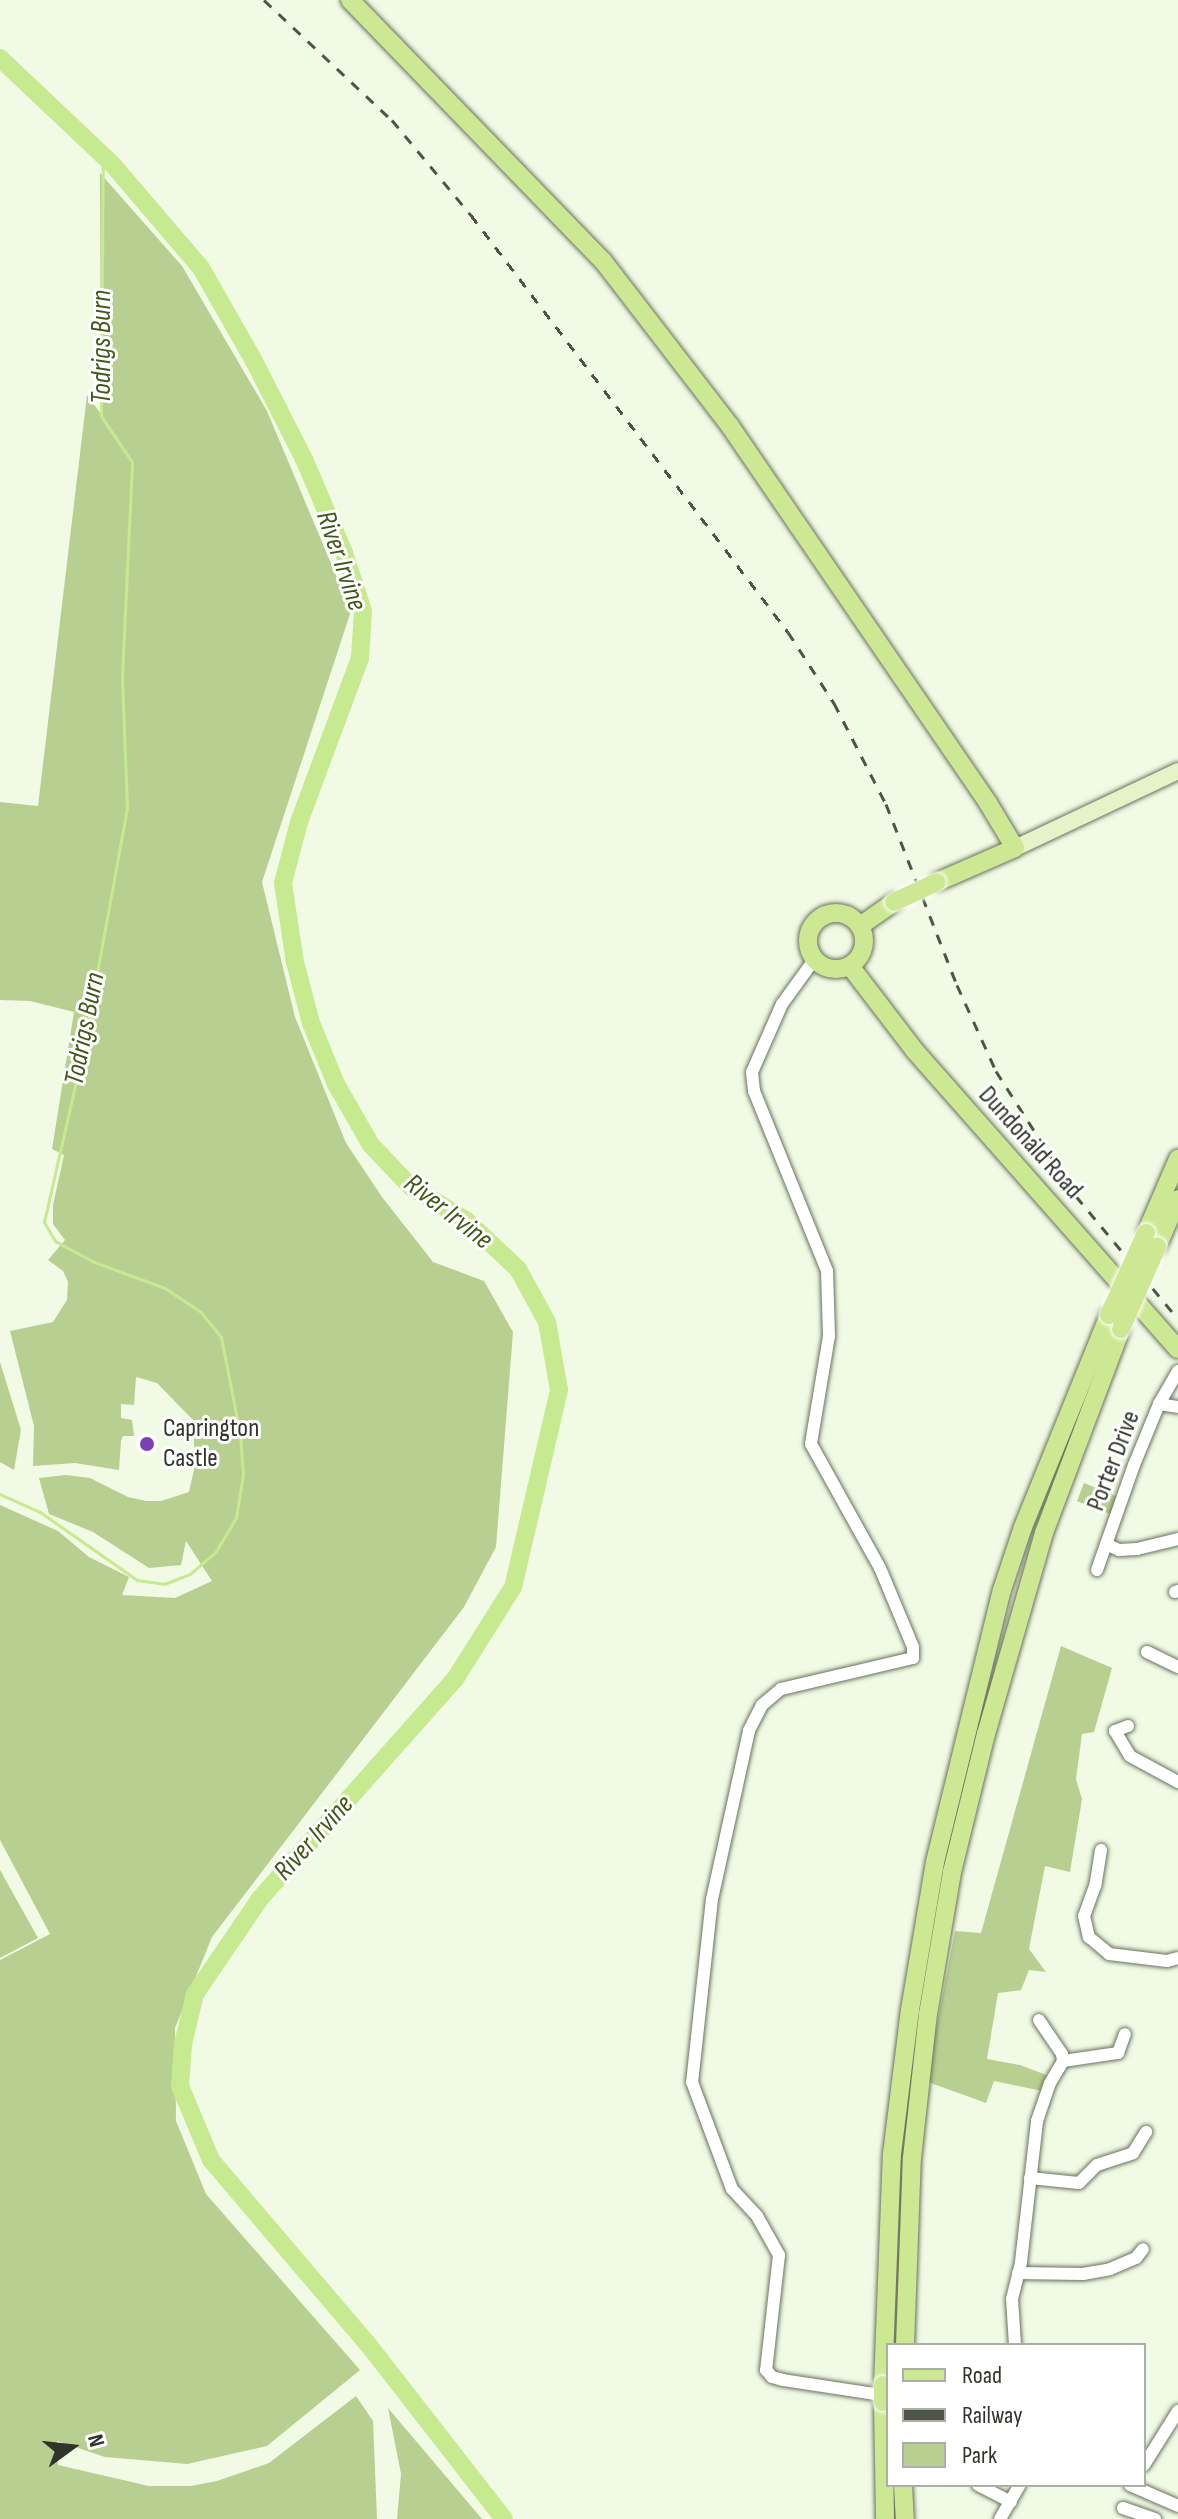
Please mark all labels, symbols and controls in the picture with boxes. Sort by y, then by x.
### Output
water label: Todrigs Burn [85,290,119,404]
water label: River Irvine [308,507,374,615]
water label: Todrigs Burn [58,970,112,1088]
street label: Dundonald Road [971,1080,1089,1206]
water label: River Irvine [397,1167,499,1257]
street label: Porter Drive [1081,1407,1147,1515]
place label: Caprington Castle [163,1413,259,1474]
marker: Caprington Castle [138,1435,156,1453]
water label: River Irvine [267,1788,361,1888]
legend [886,2343,1146,2487]
text: Road [962,2361,1002,2390]
text: Railway [962,2401,1022,2430]
north arrow [32,2407,112,2487]
text: N [81,2431,110,2450]
text: Park [962,2441,997,2470]

